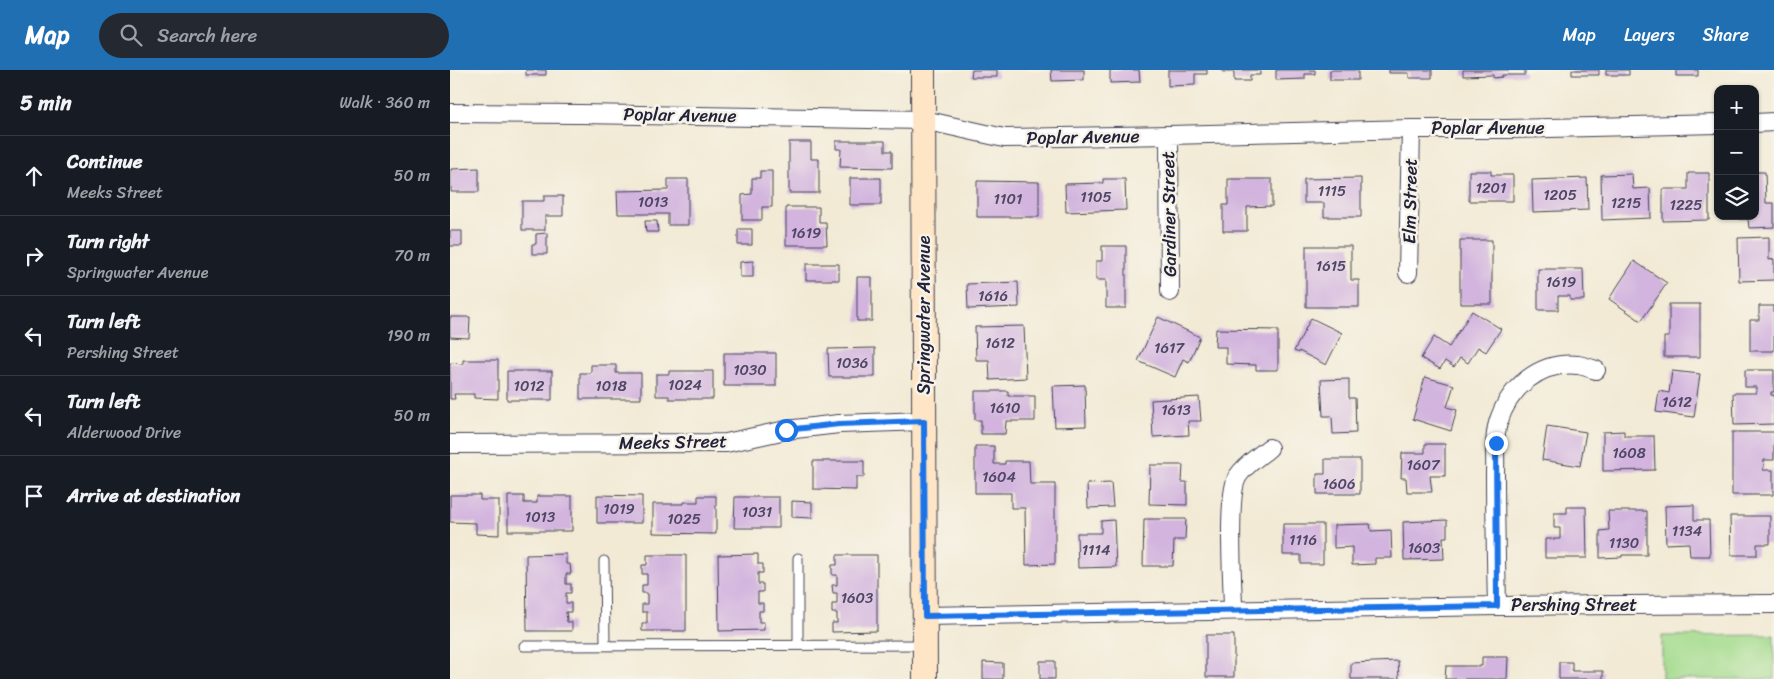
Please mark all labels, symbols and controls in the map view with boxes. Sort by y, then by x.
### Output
search box [99,13,449,58]
text: Map [25,14,69,56]
text: Search here [157,19,257,52]
text: Map [1563,19,1596,51]
text: Layers [1624,19,1675,51]
text: Share [1703,19,1749,51]
icon: search [117,21,145,49]
text: 5 min [20,84,72,122]
map controls [1714,85,1759,220]
button: + [1714,85,1759,130]
text: Walk · 360 m [340,88,430,117]
street label: Poplar Avenue [623,98,737,132]
street label: Poplar Avenue [1431,112,1545,144]
street label: Poplar Avenue [1026,120,1140,154]
button: − [1714,130,1759,175]
text: Continue [67,145,143,178]
street label: Gardiner Street [1152,151,1186,277]
street label: Elm Street [1393,158,1427,244]
text: 50 m [394,161,430,190]
icon: ahead [20,162,48,190]
house number: 1201 [1475,175,1507,201]
button: layers [1714,175,1759,220]
text: Meeks Street [67,178,163,207]
house number: 1115 [1318,178,1346,204]
house number: 1205 [1543,182,1577,208]
house number: 1105 [1080,184,1112,210]
house number: 1101 [994,186,1022,212]
house number: 1013 [638,189,668,215]
house number: 1215 [1611,190,1641,216]
house number: 1225 [1670,192,1702,218]
house number: 1619 [791,220,821,246]
text: Turn right [67,225,149,258]
street label: Springwater Avenue [908,235,940,395]
text: 70 m [394,241,430,270]
icon: right [20,242,48,270]
house number: 1615 [1316,253,1346,279]
text: Springwater Avenue [67,258,208,287]
house number: 1619 [1546,269,1576,295]
house number: 1616 [978,283,1008,309]
text: Turn left [67,305,140,338]
text: 190 m [387,321,430,350]
icon: left [20,322,48,350]
house number: 1612 [985,330,1015,356]
house number: 1617 [1154,335,1185,361]
text: Pershing Street [67,338,179,367]
house number: 1036 [836,350,868,376]
house number: 1030 [733,357,767,383]
house number: 1024 [668,372,702,398]
house number: 1012 [513,373,545,399]
house number: 1018 [595,373,627,399]
text: Turn left [67,385,140,418]
house number: 1612 [1662,389,1692,415]
house number: 1610 [990,395,1020,421]
house number: 1613 [1161,397,1191,423]
text: 50 m [394,401,430,430]
icon: left [20,402,48,430]
text: Alderwood Drive [67,418,181,447]
route start [775,419,798,442]
street label: Meeks Street [619,425,727,459]
route end [1485,432,1508,455]
house number: 1608 [1612,440,1646,466]
house number: 1607 [1406,452,1441,478]
house number: 1604 [982,464,1016,490]
house number: 1606 [1323,471,1355,497]
text: Arrive at destination [67,479,240,512]
icon: arrive [20,482,48,510]
house number: 1019 [603,496,635,522]
house number: 1031 [742,499,772,525]
house number: 1013 [525,504,555,530]
house number: 1025 [667,506,701,532]
house number: 1134 [1672,518,1702,544]
house number: 1116 [1289,527,1317,553]
house number: 1130 [1609,530,1639,556]
house number: 1603 [1408,535,1440,561]
house number: 1114 [1082,537,1110,563]
house number: 1603 [841,585,873,611]
street label: Pershing Street [1511,589,1637,621]

